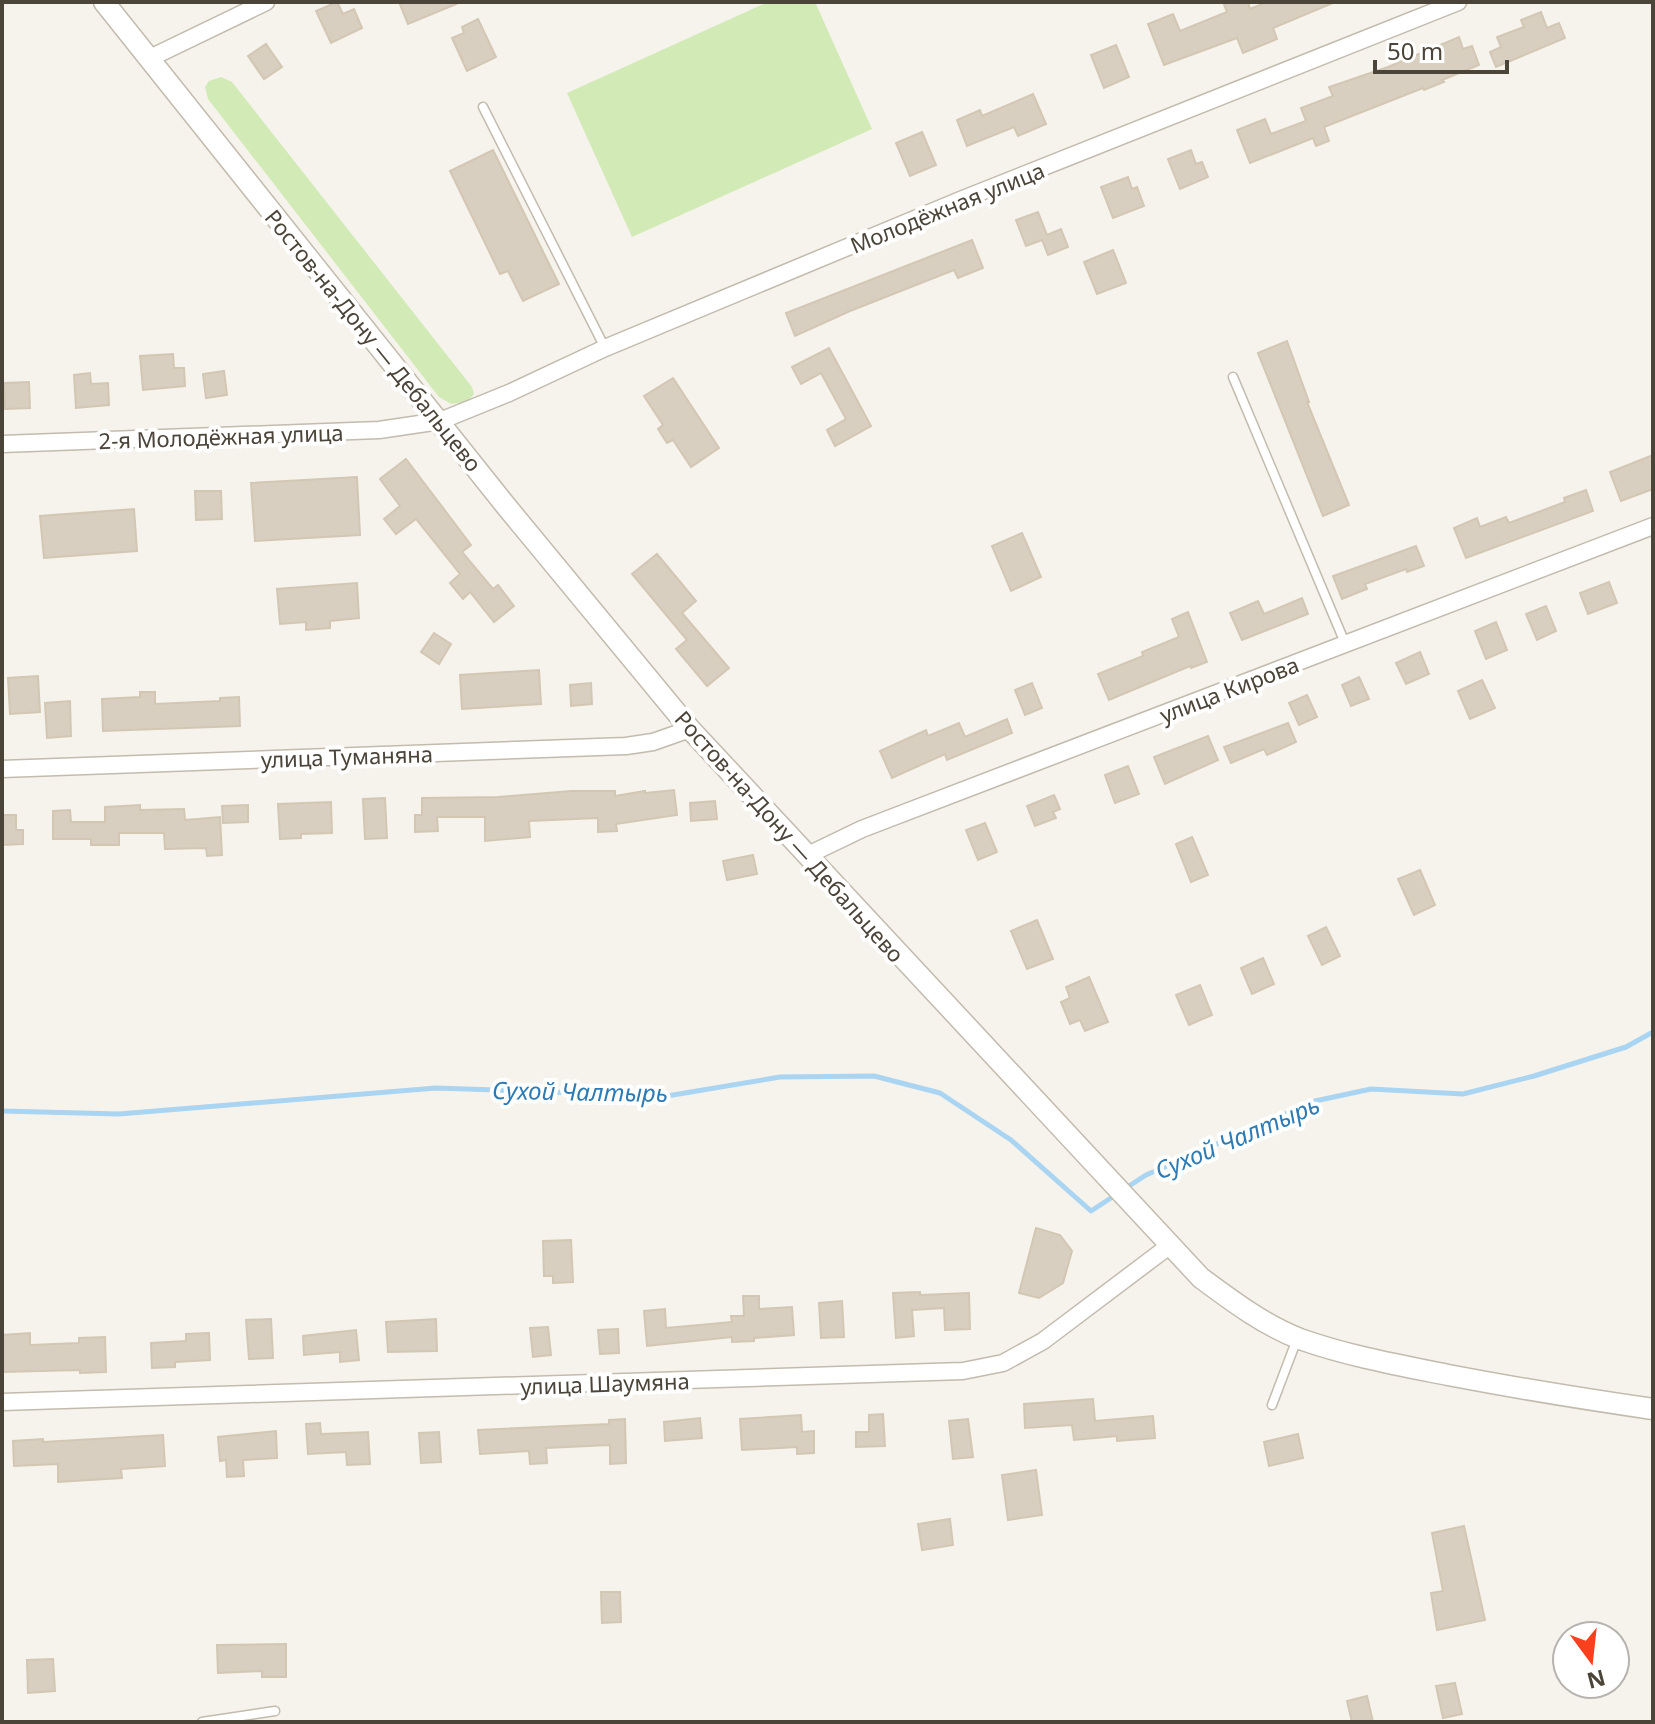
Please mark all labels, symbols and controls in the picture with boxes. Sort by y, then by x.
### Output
scale bar [1375,24,1507,74]
text: 50 m [1387,34,1443,67]
street label: Молодёжная улица [845,154,1049,260]
street label: Ростов-на-Дону — Дебальцево [259,203,489,477]
street label: 2-я Молодёжная улица [98,417,344,455]
street label: улица Кирова [1155,649,1303,729]
street label: Ростов-на-Дону — Дебальцево [669,704,911,968]
street label: улица Туманяна [260,738,434,774]
water label: Сухой Чалтырь [492,1073,668,1109]
water label: Сухой Чалтырь [1150,1087,1324,1187]
street label: улица Шаумяна [520,1365,690,1401]
north arrow [1551,1620,1631,1700]
text: N [1584,1663,1609,1697]

